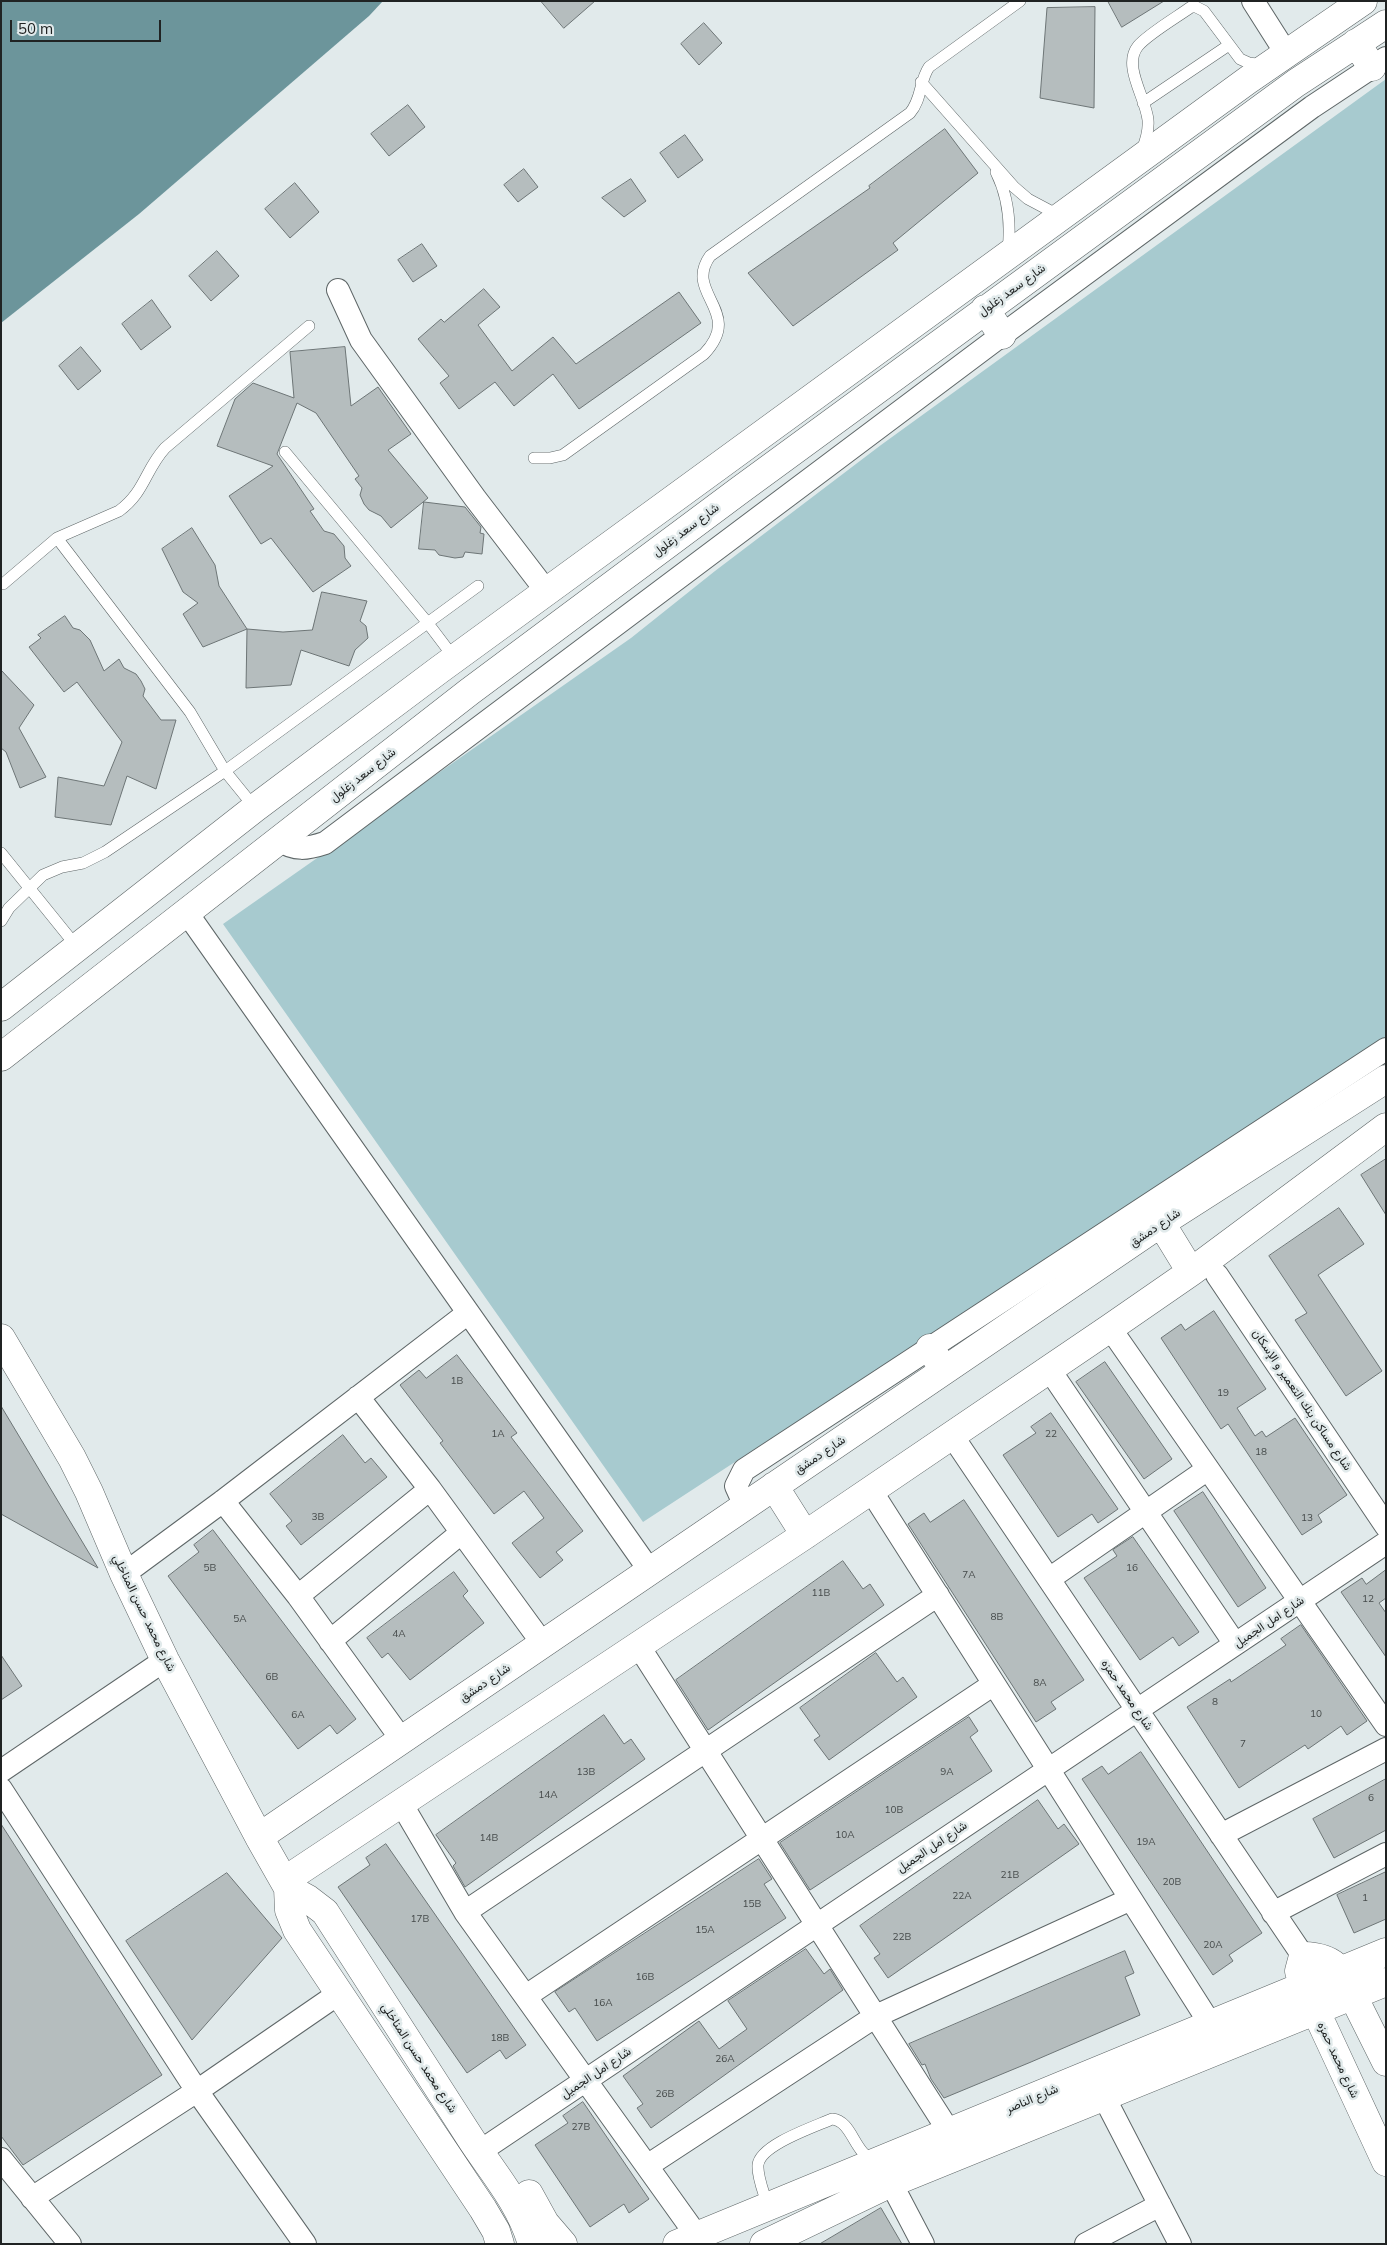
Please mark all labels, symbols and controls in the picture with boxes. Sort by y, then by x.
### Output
scale bar [12,10,164,42]
text: 50 m [18,19,53,38]
street label: شارع سعد زغلول [976,261,1048,319]
street label: شارع سعد زغلول [650,500,722,560]
street label: شارع سعد زغلول [327,745,399,805]
street label: شارع دمشق [1127,1206,1183,1250]
street label: شارع مساكن بنك التعمير و الإسكان [1249,1327,1355,1473]
house number: 1B [451,1375,463,1387]
house number: 19 [1217,1387,1229,1399]
house number: 1A [491,1428,505,1440]
house number: 22 [1045,1428,1057,1440]
street label: شارع دمشق [792,1433,848,1477]
house number: 18 [1255,1446,1267,1458]
house number: 3B [312,1511,324,1523]
house number: 13 [1301,1512,1313,1524]
street label: شارع محمد حسن المناخلي [109,1552,179,1674]
house number: 5B [204,1562,216,1574]
house number: 16 [1126,1562,1138,1574]
house number: 7A [962,1569,976,1581]
house number: 11B [812,1587,830,1599]
street label: شارع امل الجميل [1231,1593,1307,1651]
house number: 12 [1362,1593,1374,1605]
house number: 8B [991,1611,1003,1623]
house number: 5A [233,1613,247,1625]
house number: 4A [392,1628,406,1640]
street label: شارع محمد حمزه [1098,1657,1156,1733]
street label: شارع دمشق [457,1661,513,1705]
house number: 6B [266,1671,278,1683]
house number: 8A [1033,1677,1047,1689]
house number: 8 [1212,1696,1218,1708]
house number: 10 [1310,1708,1322,1720]
house number: 6A [291,1709,305,1721]
house number: 7 [1240,1738,1246,1750]
house number: 13B [577,1766,595,1778]
house number: 9A [940,1766,954,1778]
house number: 14A [538,1789,558,1801]
house number: 6 [1368,1792,1374,1804]
house number: 10B [885,1804,903,1816]
street label: شارع امل الجميل [894,1818,970,1876]
house number: 10A [835,1829,855,1841]
house number: 14B [480,1832,498,1844]
house number: 19A [1136,1836,1156,1848]
house number: 21B [1001,1869,1019,1881]
house number: 20B [1163,1876,1181,1888]
house number: 22A [952,1890,972,1902]
house number: 1 [1362,1892,1368,1904]
house number: 15B [743,1898,761,1910]
house number: 17B [411,1913,429,1925]
house number: 15A [695,1924,715,1936]
house number: 22B [893,1931,911,1943]
house number: 20A [1203,1939,1223,1951]
house number: 16B [636,1971,654,1983]
house number: 16A [593,1997,613,2009]
street label: شارع محمد حسن المناخلي [378,2000,460,2116]
street label: شارع محمد حمزه [1314,2020,1362,2100]
house number: 18B [491,2032,509,2044]
street label: شارع امل الجميل [558,2044,634,2102]
house number: 26A [715,2053,735,2065]
street label: شارع الناصر [1004,2082,1060,2116]
house number: 26B [656,2088,674,2100]
house number: 27B [572,2121,590,2133]

